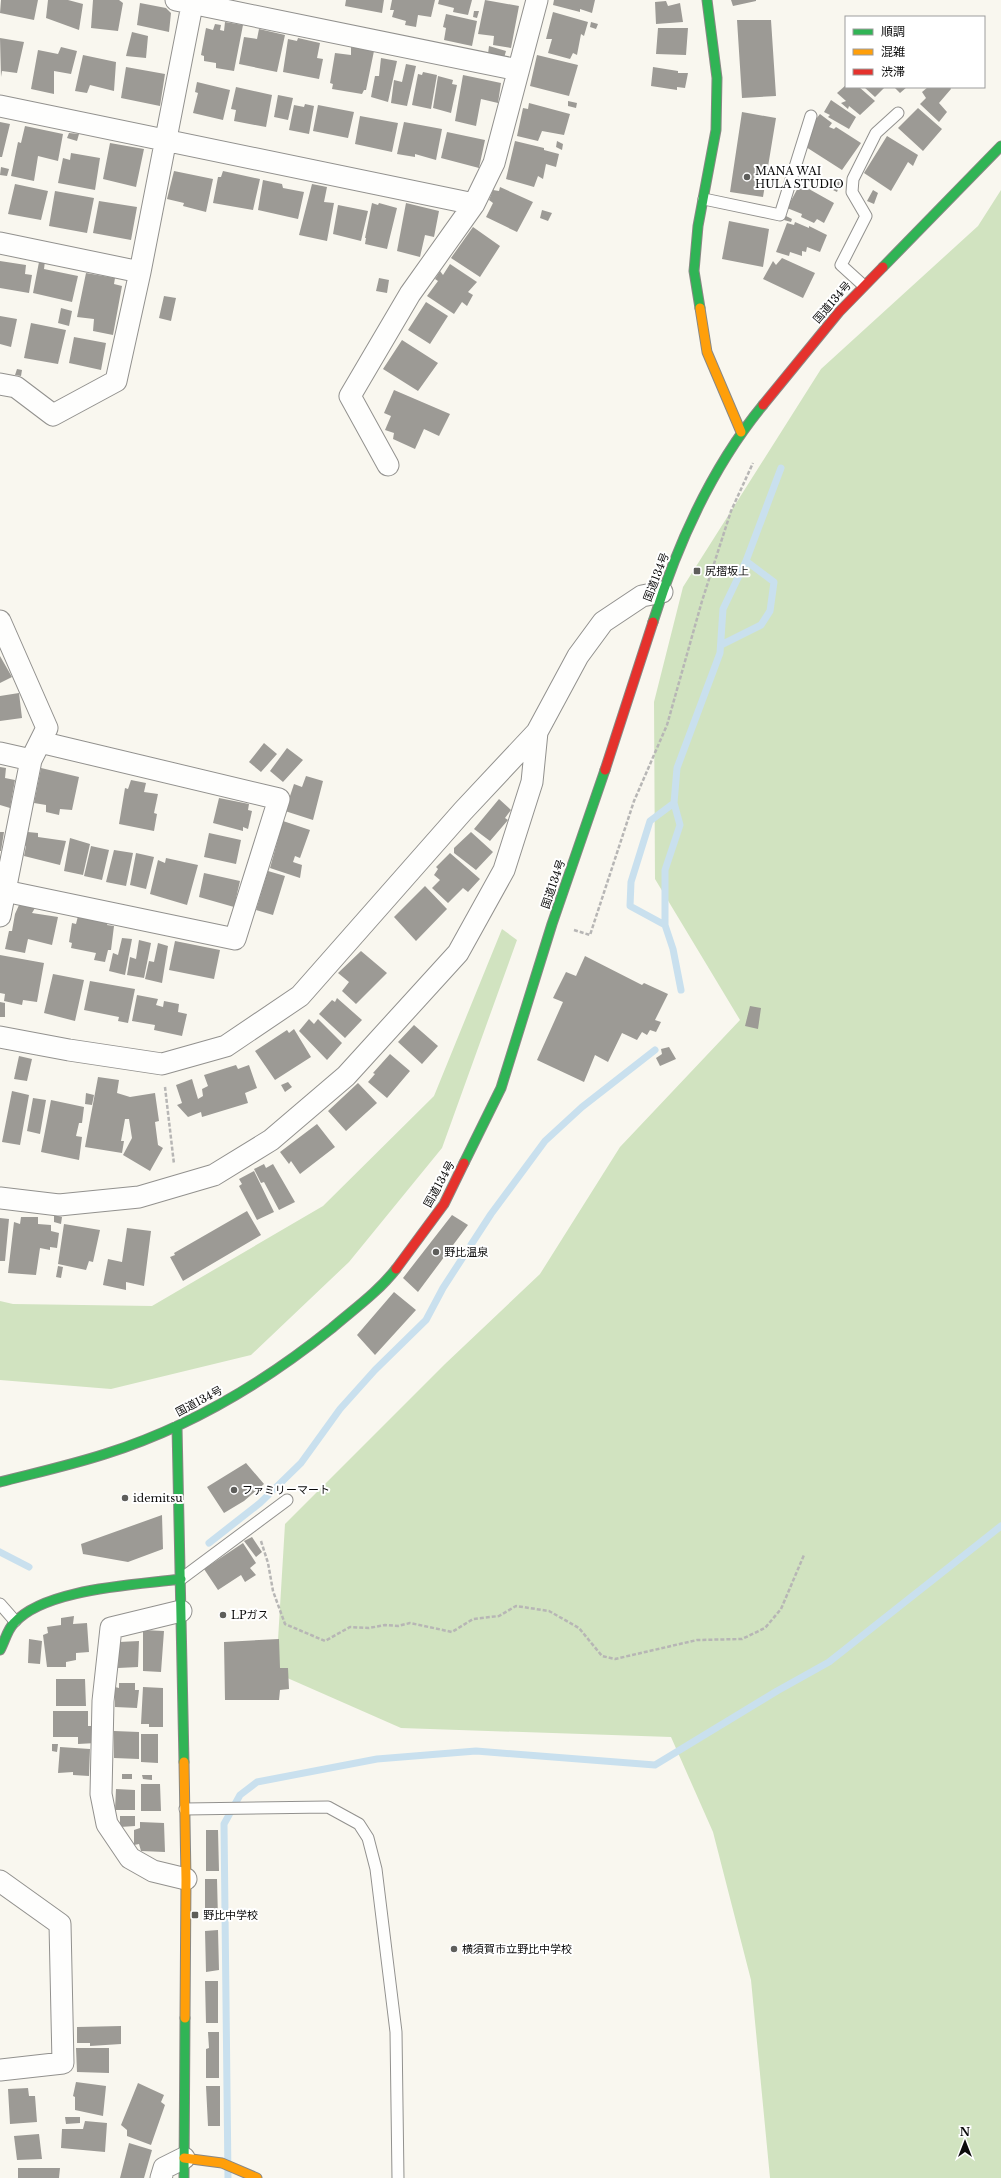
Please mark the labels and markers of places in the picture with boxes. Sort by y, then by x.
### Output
place label: MANA WAI HULA STUDIO [755,164,844,191]
marker: MANA WAI HULA STUDIO [742,172,752,182]
place label: 尻摺坂上 [705,564,749,578]
marker: 尻摺坂上 [692,566,702,576]
place label: 野比温泉 [444,1245,489,1259]
marker: 野比温泉 [431,1247,441,1257]
place label: ファミリーマート [242,1483,330,1497]
marker: ファミリーマート [229,1485,239,1495]
place label: idemitsu [133,1491,183,1505]
marker: idemitsu [120,1493,130,1503]
place label: LPガス [231,1608,269,1622]
marker: LPガス [218,1610,228,1620]
place label: 野比中学校 [203,1908,258,1922]
marker: 野比中学校 [190,1910,200,1920]
place label: 横須賀市立野比中学校 [462,1942,572,1956]
marker: 横須賀市立野比中学校 [449,1944,459,1954]

